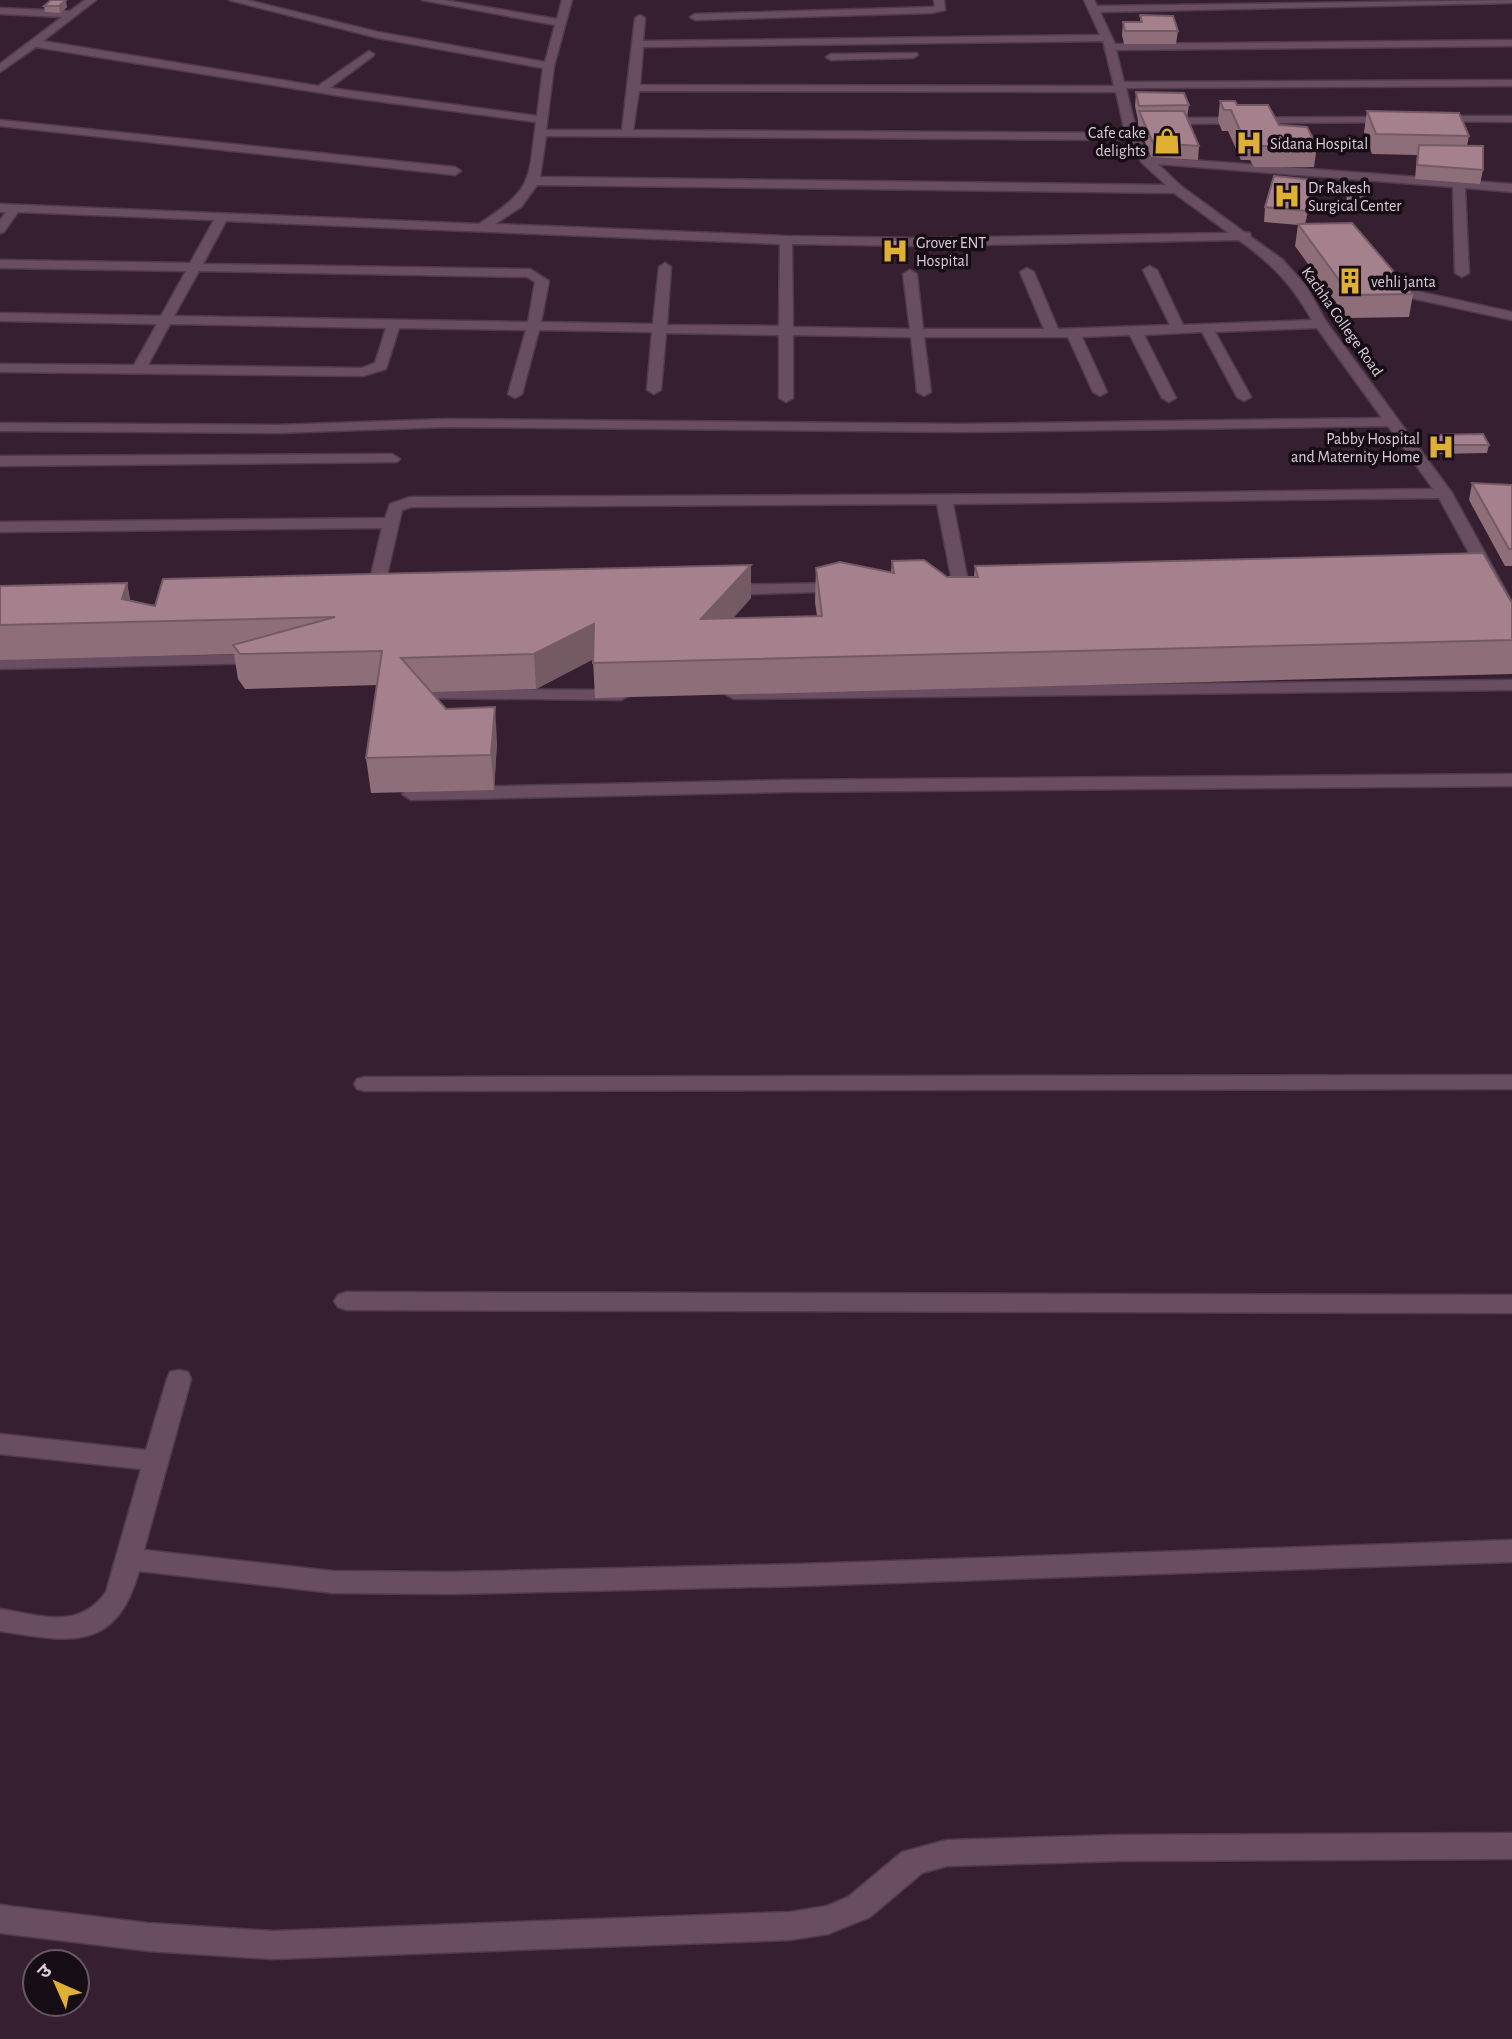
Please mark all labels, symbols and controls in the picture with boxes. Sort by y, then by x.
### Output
place label: Cafe cake delights [1088,125,1146,159]
shop icon: Cafe cake delights [1152,126,1182,156]
hospital icon: Sidana Hospital [1234,128,1264,158]
place label: Sidana Hospital [1270,136,1368,152]
place label: Dr Rakesh Surgical Center [1308,180,1402,214]
hospital icon: Dr Rakesh Surgical Center [1272,181,1302,211]
place label: Grover ENT Hospital [916,235,986,269]
hospital icon: Grover ENT Hospital [880,236,910,266]
street label: Kachha College Road [1299,264,1386,379]
building icon: vehli janta [1335,266,1365,296]
place label: vehli janta [1371,274,1436,291]
place label: Pabby Hospital and Maternity Home [1291,431,1420,466]
hospital icon: Pabby Hospital and Maternity Home [1426,432,1456,462]
north arrow [21,1948,91,2018]
text: उ [34,1961,56,1983]

